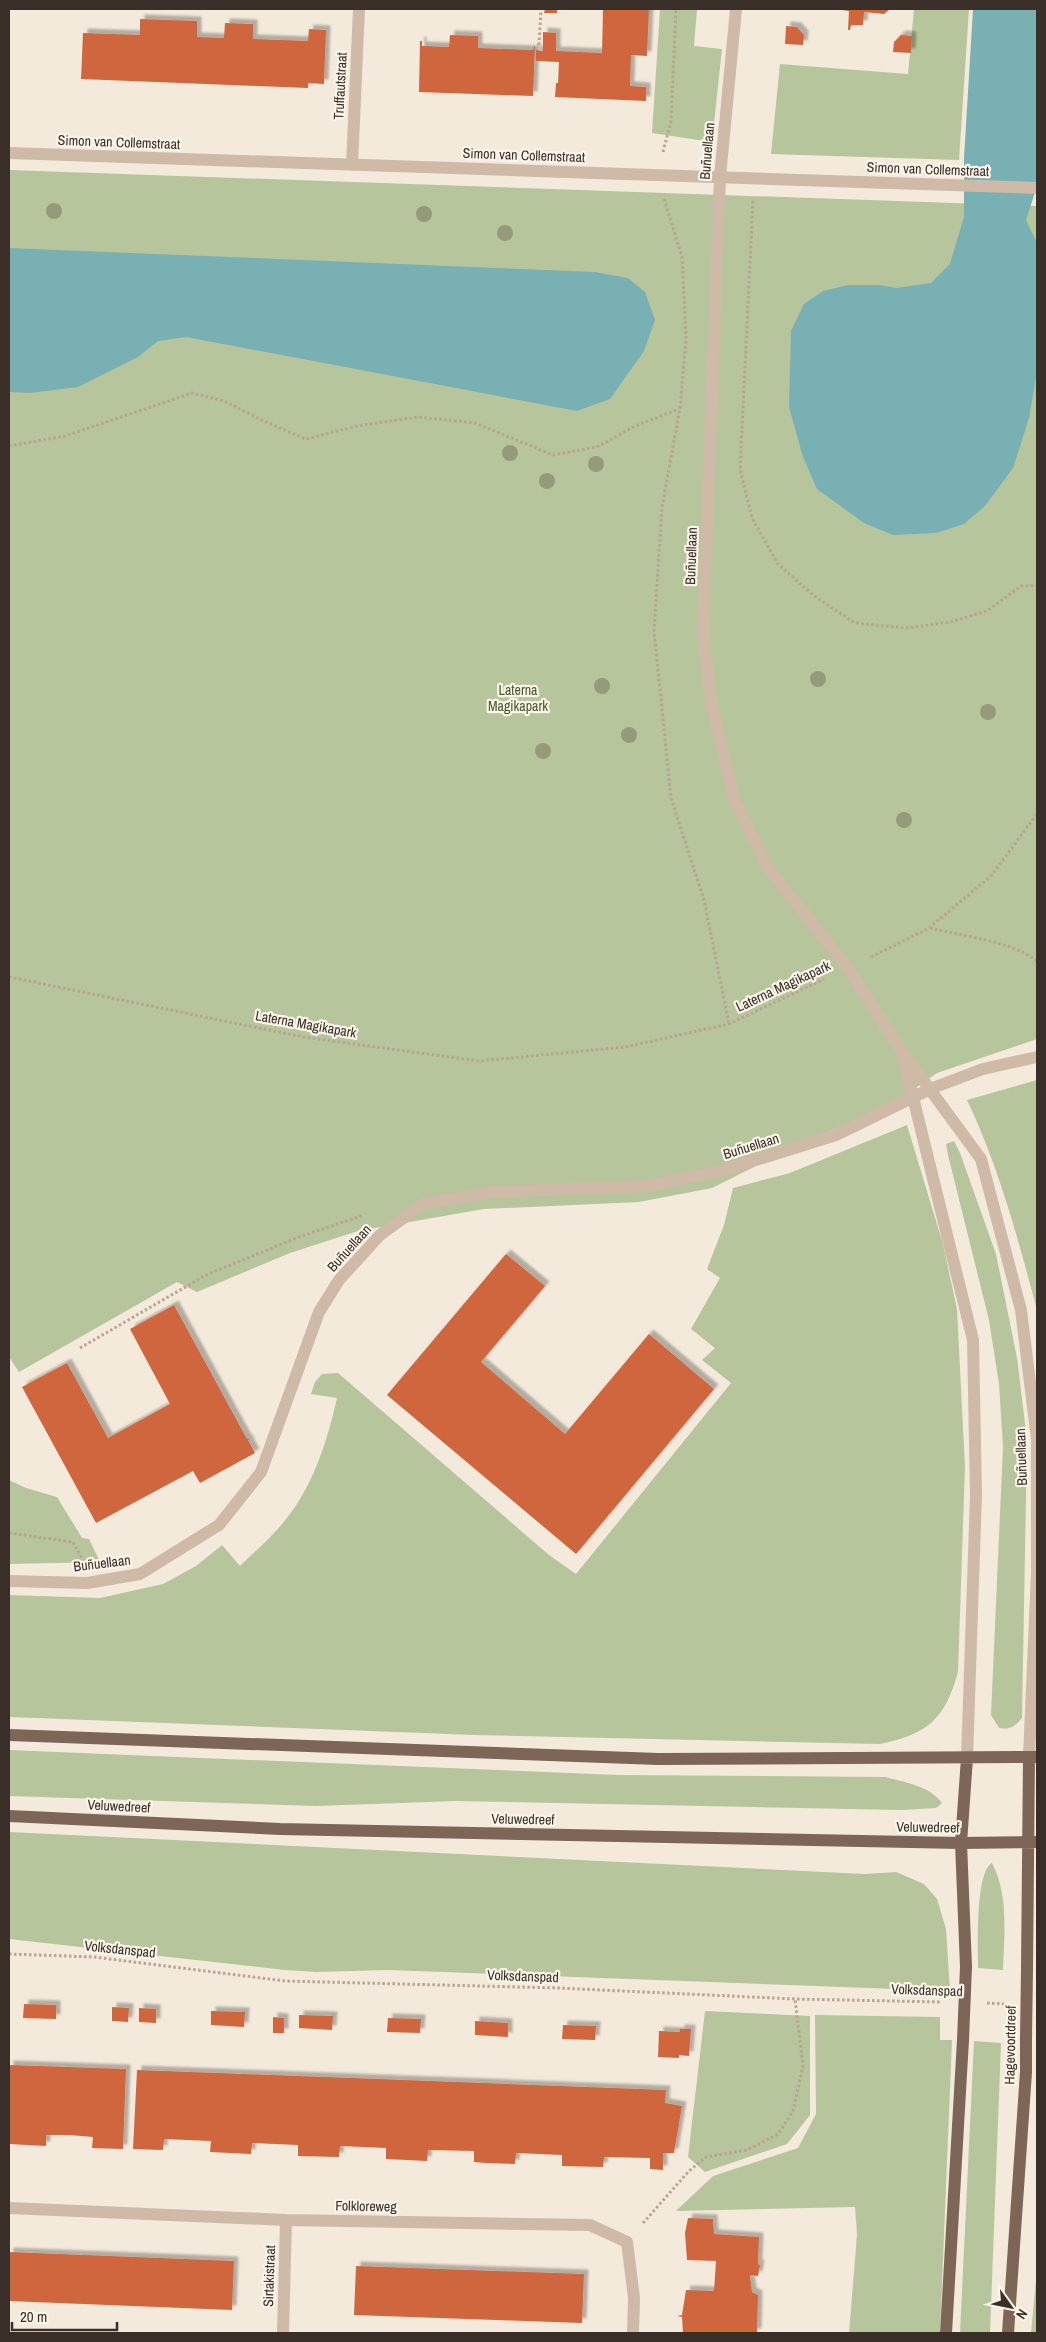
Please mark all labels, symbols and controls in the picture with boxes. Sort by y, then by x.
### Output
street label: Truffautstraat [329,52,351,120]
street label: Buñuellaan [696,122,718,180]
street label: Simon van Collemstraat [57,131,181,153]
street label: Simon van Collemstraat [462,144,586,166]
street label: Simon van Collemstraat [866,158,990,180]
street label: Buñuellaan [681,527,701,585]
park label: Laterna Magikapark [488,681,548,715]
street label: Laterna Magikapark [733,956,833,1016]
street label: Laterna Magikapark [254,1006,358,1042]
street label: Buñuellaan [721,1129,781,1163]
street label: Buñuellaan [323,1221,375,1275]
street label: Buñuellaan [1011,1428,1031,1486]
street label: Buñuellaan [72,1551,132,1575]
street label: Veluwedreef [87,1795,152,1817]
street label: Veluwedreef [491,1809,556,1829]
street label: Veluwedreef [896,1817,961,1837]
street label: Volksdanspad [84,1936,156,1962]
street label: Volksdanspad [487,1966,559,1986]
street label: Volksdanspad [891,1980,963,2000]
street label: Hagevoortdreef [1000,2004,1020,2085]
street label: Folkloreweg [335,2196,397,2216]
street label: Sirtakistraat [259,2245,279,2307]
north arrow [986,2282,1036,2332]
scale bar [12,2300,118,2332]
text: 20 m [20,2306,47,2327]
text: N [1012,2306,1032,2322]

